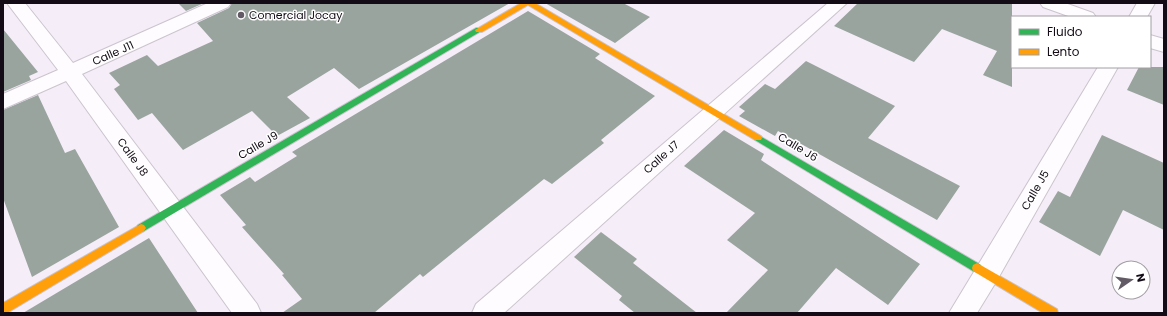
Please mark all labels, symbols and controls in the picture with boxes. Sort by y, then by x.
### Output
place label: Comercial Jocay [249,7,343,23]
marker: Comercial Jocay [236,10,246,20]
legend [1011,16,1151,68]
text: Fluido [1047,23,1083,40]
street label: Calle J11 [90,37,136,69]
text: Lento [1047,43,1080,60]
street label: Calle J9 [235,127,281,163]
street label: Calle J6 [775,129,821,165]
street label: Calle J8 [114,135,152,179]
street label: Calle J7 [640,137,682,177]
street label: Calle J5 [1017,167,1053,213]
north arrow [1111,260,1151,300]
text: N [1132,272,1149,284]

